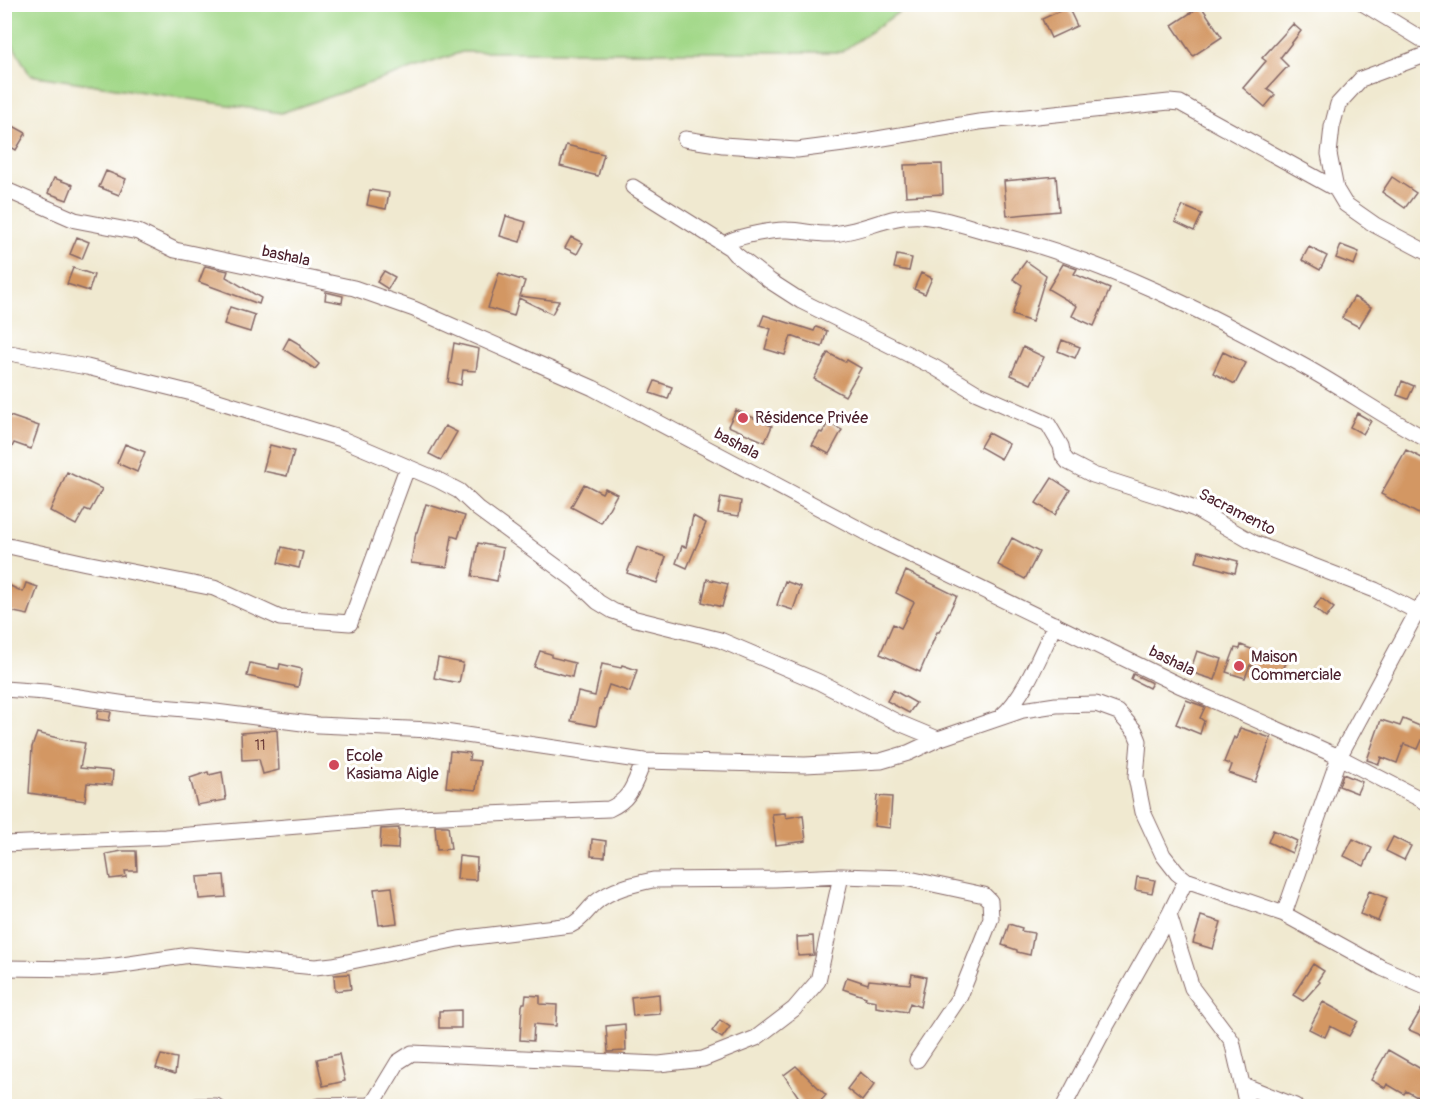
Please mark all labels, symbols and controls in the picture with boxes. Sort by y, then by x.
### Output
street label: bashala [260,241,312,271]
place label: Résidence Privée [755,408,868,428]
marker: Résidence Privée [736,411,750,425]
street label: bashala [711,424,763,464]
street label: Sacramento [1195,484,1279,540]
street label: bashala [1146,641,1198,681]
place label: Maison Commerciale [1251,647,1341,685]
marker: Maison Commerciale [1232,659,1246,673]
house number: 11 [255,737,265,754]
place label: Ecole Kasiama Aigle [346,746,439,784]
marker: Ecole Kasiama Aigle [327,758,341,772]

